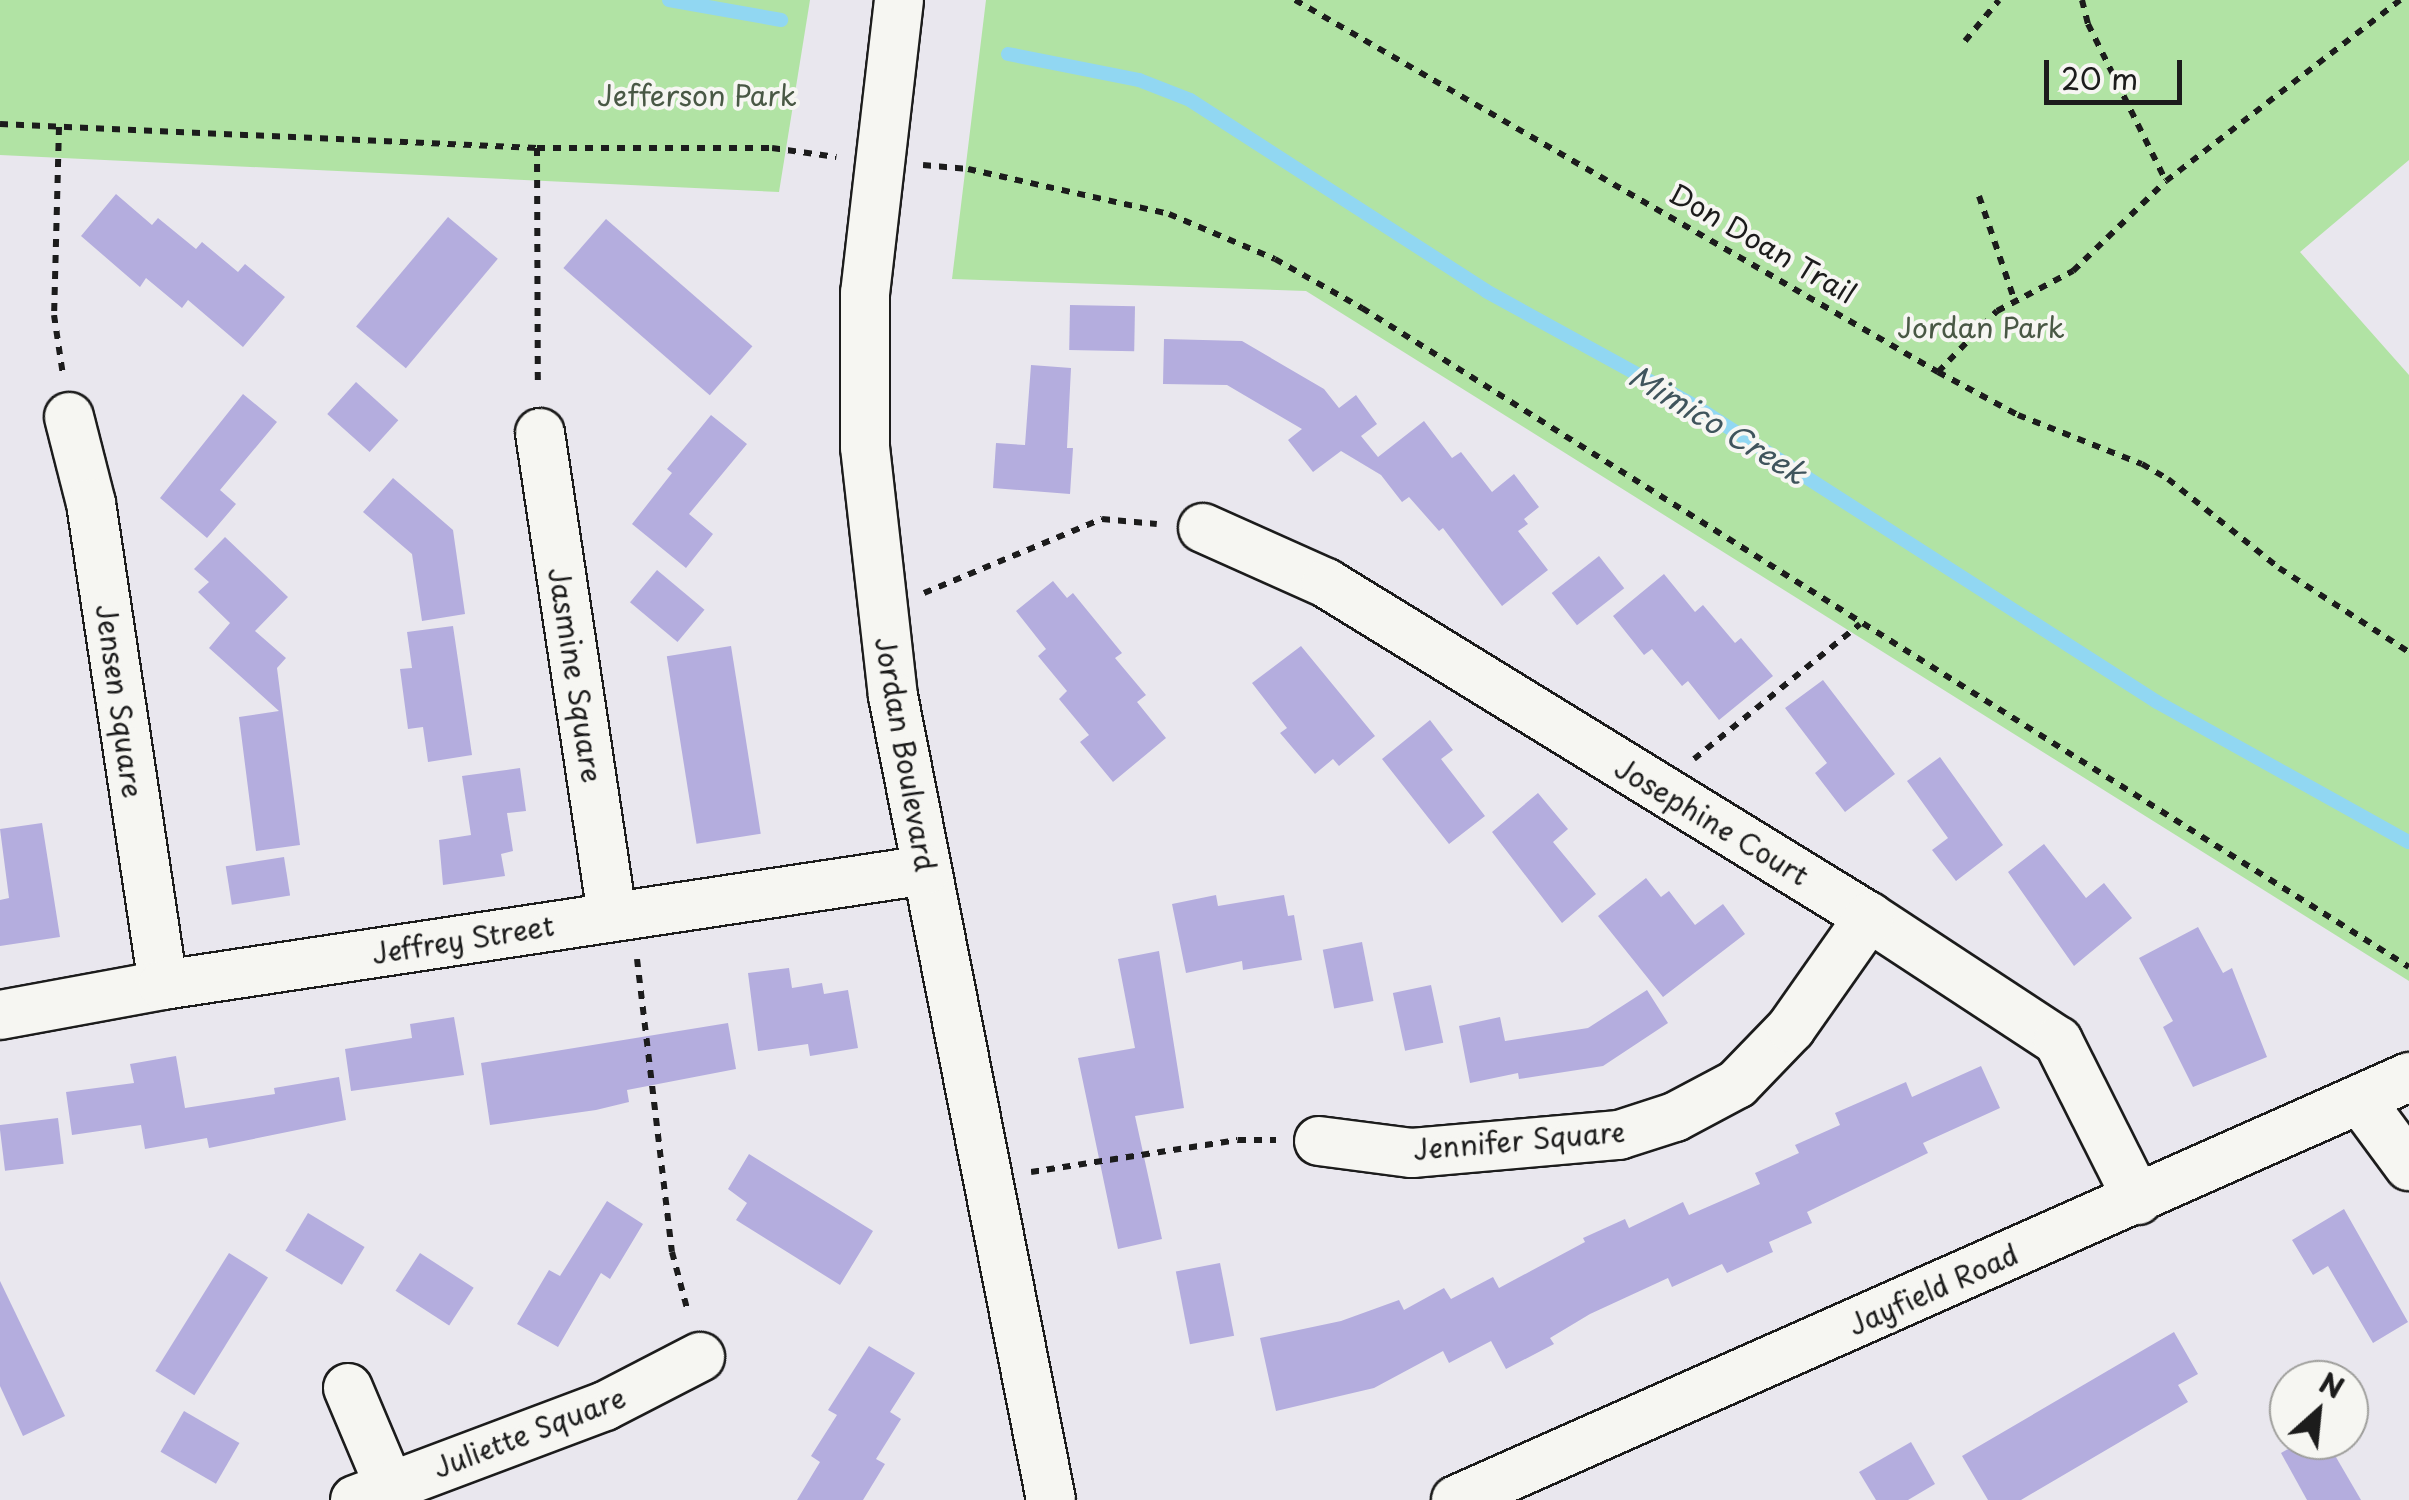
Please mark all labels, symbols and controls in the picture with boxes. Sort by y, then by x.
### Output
scale bar [2049,40,2186,102]
text: 20 m [2061,55,2138,100]
park label: Jefferson Park [598,78,796,112]
street label: Don Doan Trail [1665,177,1861,309]
park label: Jordan Park [1898,310,2064,344]
water label: Mimico Creek [1622,357,1814,491]
street label: Jasmine Square [542,565,610,785]
street label: Jensen Square [90,601,150,801]
street label: Jordan Boulevard [869,635,943,873]
street label: Josephine Court [1609,750,1815,892]
street label: Jeffrey Street [368,908,558,970]
street label: Jennifer Square [1410,1114,1628,1166]
street label: Jayfield Road [1843,1236,2023,1342]
north arrow [2269,1360,2369,1460]
text: N [2312,1360,2352,1409]
street label: Juliette Square [428,1380,630,1484]

